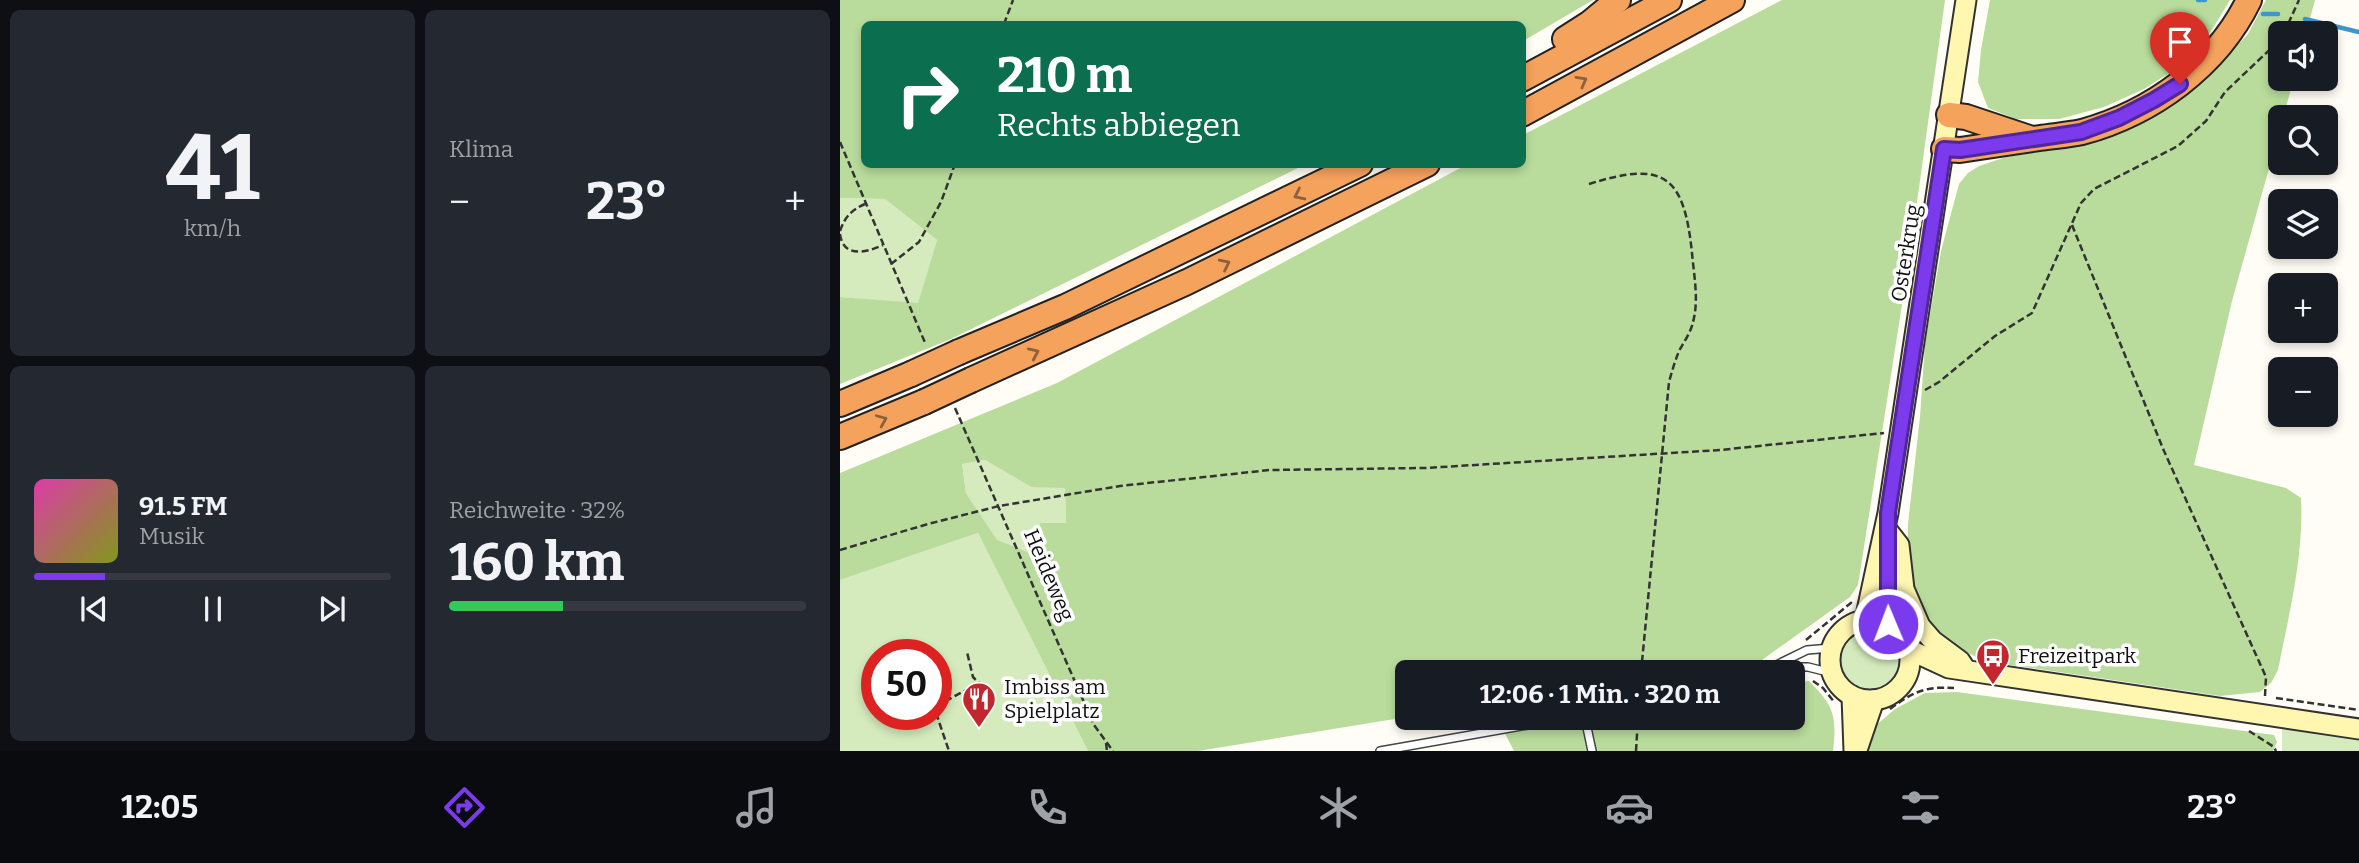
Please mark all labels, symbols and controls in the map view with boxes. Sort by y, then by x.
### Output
pin [2150,12.0,2210,84]
map controls [2268,21,2338,427]
button: sound [2268,21,2338,91]
icon: arrive [2161,23,2199,61]
text: 210 m [997,46,1132,105]
icon: right [882,49,973,140]
one-way arrow [1575,76,1588,90]
button: search [2268,105,2338,175]
text: Rechts abbiegen [997,106,1240,144]
text: 41 [165,114,260,223]
text: Klima [449,135,513,163]
text: 23° [586,170,668,233]
text: − [449,179,470,225]
text: + [784,179,806,225]
one-way arrow [1294,187,1306,201]
button: layers [2268,189,2338,259]
street label: Osterkrug [1885,202,1927,304]
text: km/h [184,214,241,242]
one-way arrow [1218,258,1230,272]
button: + [2268,273,2338,343]
one-way arrow [1027,347,1039,361]
button: − [2268,357,2338,427]
one-way arrow [875,414,887,428]
text: 91.5 FM [139,491,228,522]
text: Reichweite · 32% [449,496,625,524]
text: Musik [139,522,205,550]
street label: Heideweg [1018,525,1080,625]
text: 160 km [449,531,624,594]
position arrow [1851,587,1925,661]
icon: previous [75,590,113,628]
icon: pause [194,590,232,628]
icon: next [313,590,351,628]
bus stop icon: Freizeitpark [1974,637,2012,686]
speed limit sign: 50 [861,639,952,730]
place label: Freizeitpark [2018,643,2136,669]
place label: Imbiss am Spielplatz [1004,674,1106,724]
text: 12:06 · 1 Min. · 320 m [1480,679,1720,710]
restaurant icon: Imbiss am Spielplatz [960,680,998,729]
icon: directions [440,783,489,832]
icon: music [732,783,781,832]
icon: phone [1023,783,1072,832]
icon: climate [1314,783,1363,832]
icon: car [1605,783,1654,832]
icon: filters [1896,783,1945,832]
text: 12:05 [121,788,198,826]
text: 23° [2187,788,2238,826]

